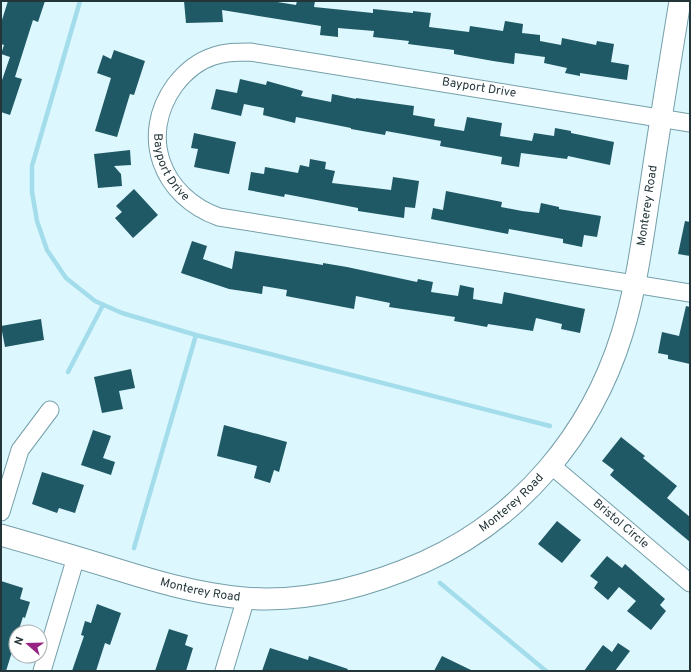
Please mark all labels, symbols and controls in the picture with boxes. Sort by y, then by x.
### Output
street label: Bayport Drive [441,74,517,102]
street label: Bayport Drive [149,133,193,205]
street label: Monterey Road [634,164,662,247]
street label: Monterey Road [476,470,548,536]
street label: Bristol Circle [589,496,652,553]
street label: Monterey Road [158,574,241,606]
north arrow [8,624,48,664]
text: N [12,635,27,647]

